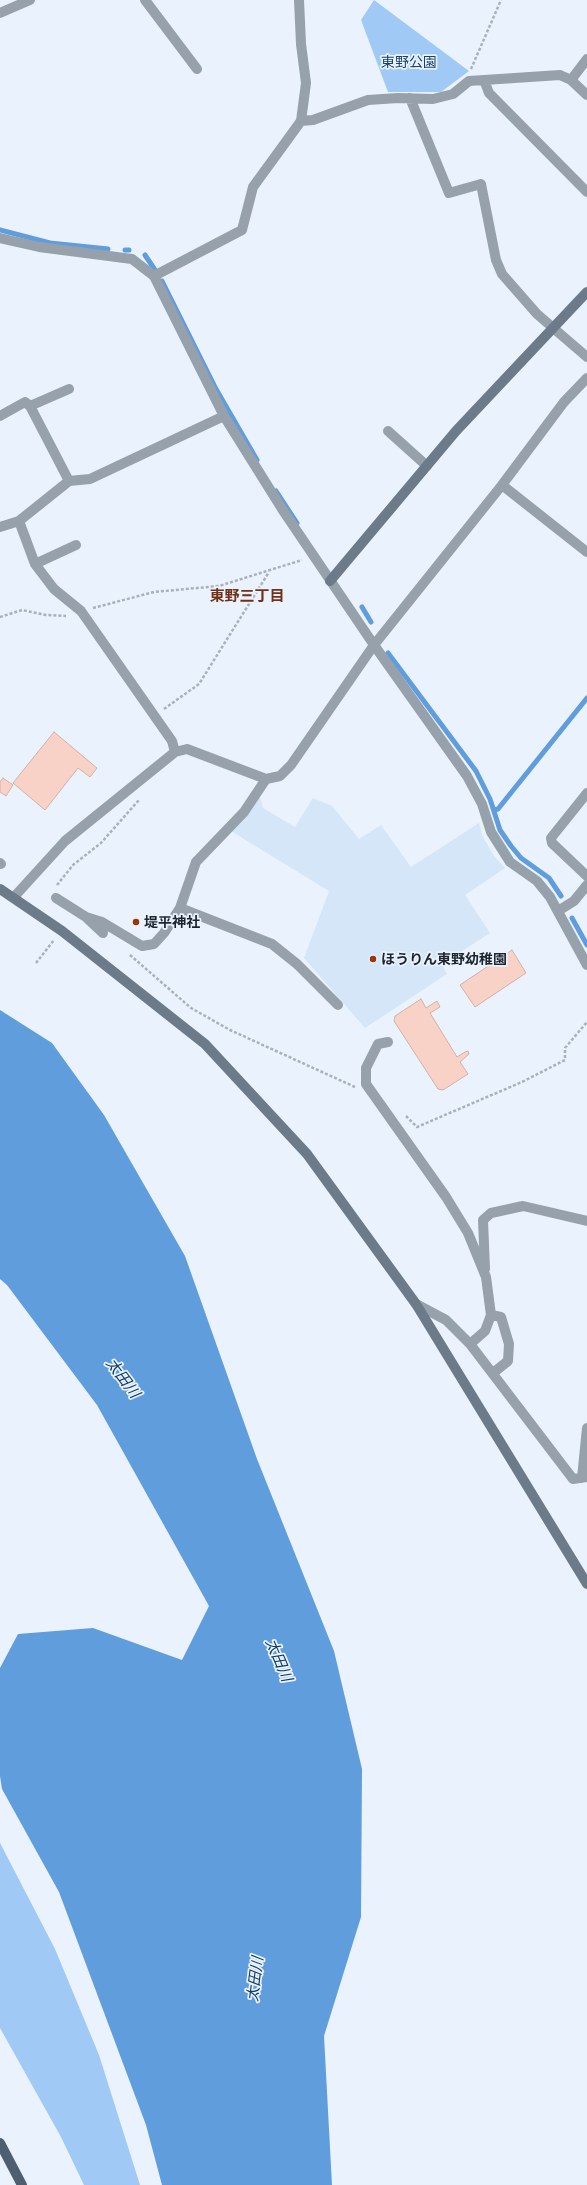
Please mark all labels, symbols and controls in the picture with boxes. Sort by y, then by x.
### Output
park label: 東野公園 [381,54,437,70]
district label: 東野三丁目 [210,587,284,605]
place label: 堤平神社 [144,914,200,930]
marker: 堤平神社 [131,917,141,927]
place label: ほうりん東野幼稚園 [381,951,507,967]
marker: ほうりん東野幼稚園 [368,954,378,964]
water label: 太田川 [102,1355,144,1401]
water label: 太田川 [262,1636,296,1684]
water label: 太田川 [243,1956,267,2002]

